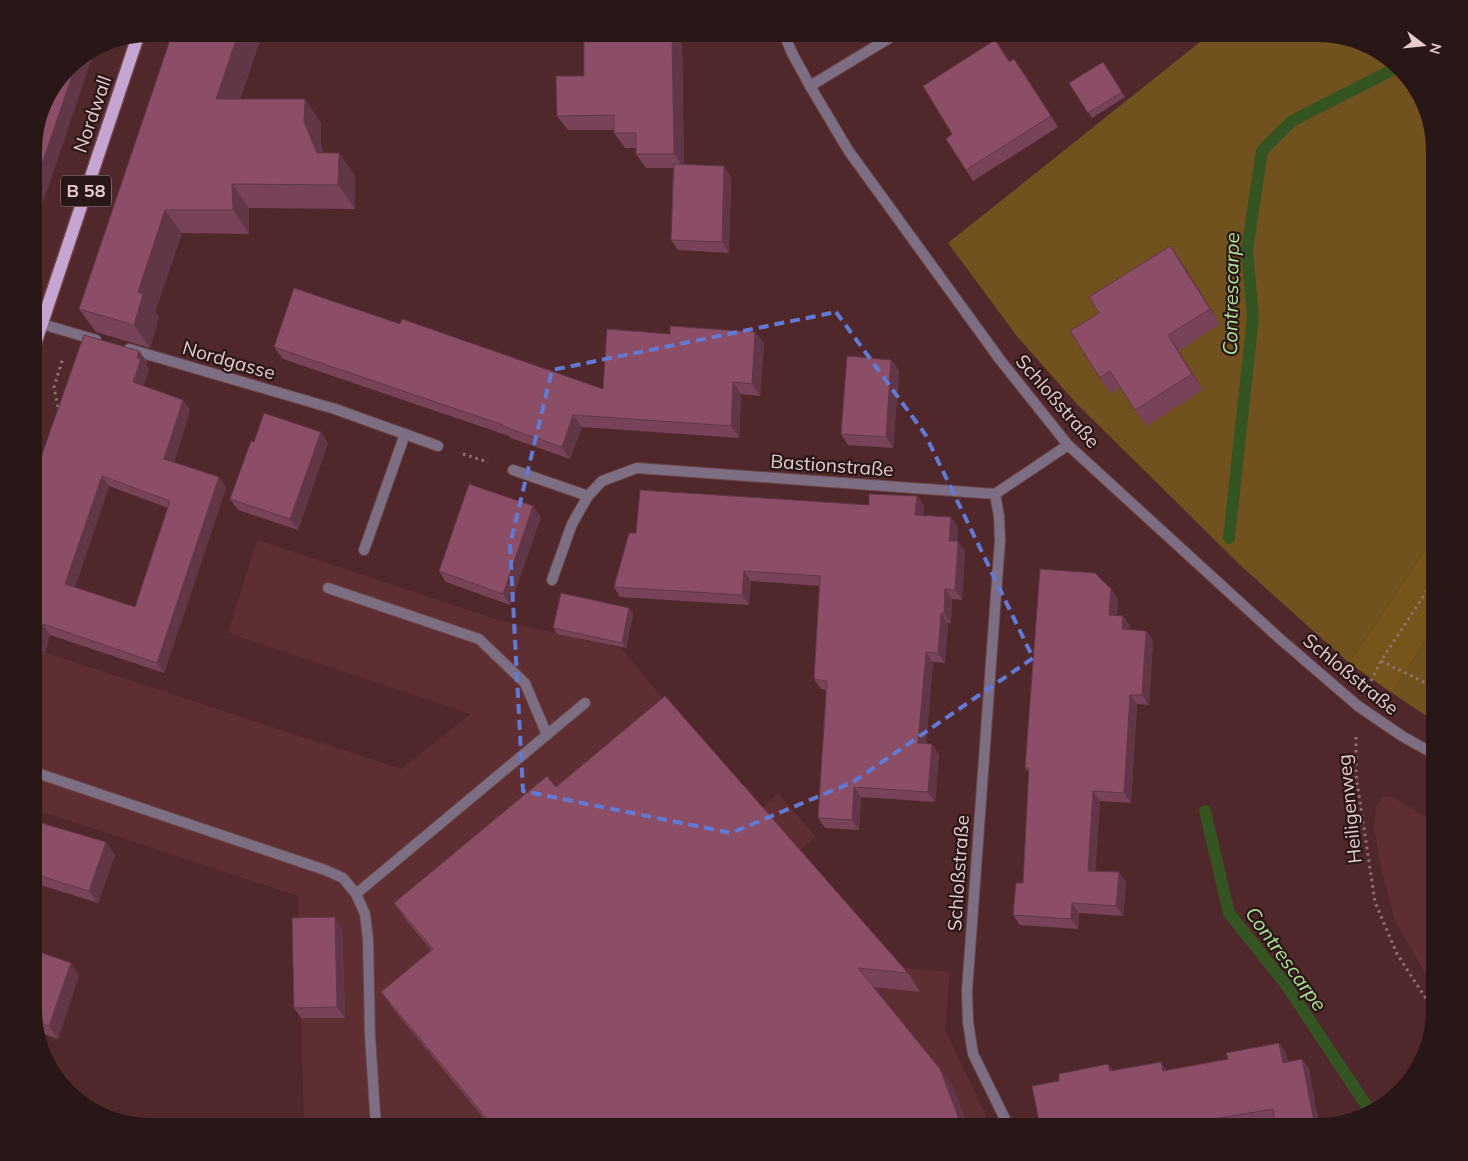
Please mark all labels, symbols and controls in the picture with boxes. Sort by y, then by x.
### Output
north arrow [1398,20,1448,70]
text: N [1425,41,1446,56]
street label: Nordwall [68,72,116,156]
road number: B 58 [61,176,111,207]
water label: Contrescarpe [1217,232,1244,356]
street label: Nordgasse [180,335,278,385]
street label: Schloßstraße [1011,349,1105,453]
street label: Bastionstraße [770,449,894,481]
street label: Schloßstraße [1298,628,1404,720]
street label: Heiligenweg [1331,753,1367,865]
street label: Schloßstraße [942,814,974,932]
water label: Contrescarpe [1240,902,1333,1016]

